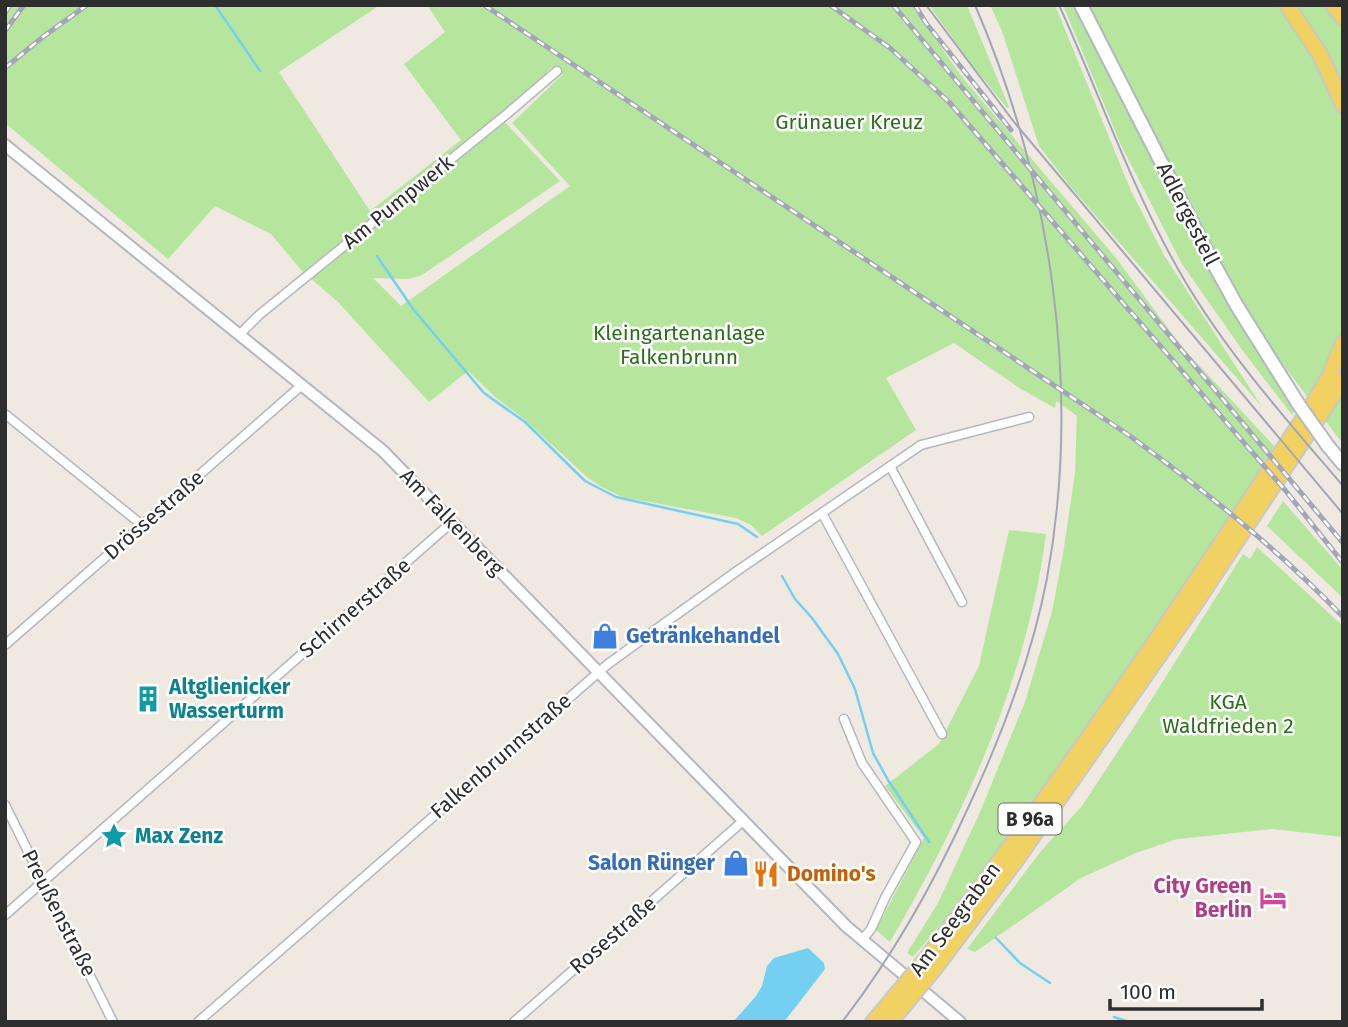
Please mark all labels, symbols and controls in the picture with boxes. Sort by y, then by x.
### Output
park label: Grünauer Kreuz [775,109,923,135]
street label: Am Pumpwerk [337,149,459,255]
street label: Adlergestell [1151,158,1225,270]
park label: Kleingartenanlage Falkenbrunn [593,320,765,370]
street label: Am Falkenberg [394,463,510,581]
street label: Drössestraße [99,464,209,566]
street label: Schirnerstraße [294,552,416,664]
shop icon: Getränkehandel [590,621,620,651]
place label: Getränkehandel [626,623,780,649]
place label: Altglienicker Wasserturm [168,674,291,724]
building icon: Altglienicker Wasserturm [133,684,163,714]
street label: Falkenbrunnstraße [425,688,577,824]
park label: KGA Waldfrieden 2 [1162,689,1294,739]
road number: B 96a [998,804,1062,834]
place icon: Max Zenz [99,821,129,851]
place label: Max Zenz [135,823,223,849]
street label: Preußenstraße [16,845,102,981]
shop icon: Salon Rünger [721,848,751,878]
place label: Salon Rünger [588,850,716,876]
street label: Am Seegraben [904,857,1006,981]
restaurant icon: Domino's [751,859,781,889]
place label: Domino's [787,861,876,887]
place label: City Green Berlin [1154,873,1252,923]
hotel icon: City Green Berlin [1258,883,1288,913]
street label: Rosestraße [564,890,662,980]
scale bar [1110,968,1262,1012]
text: 100 m [1120,979,1176,1005]

